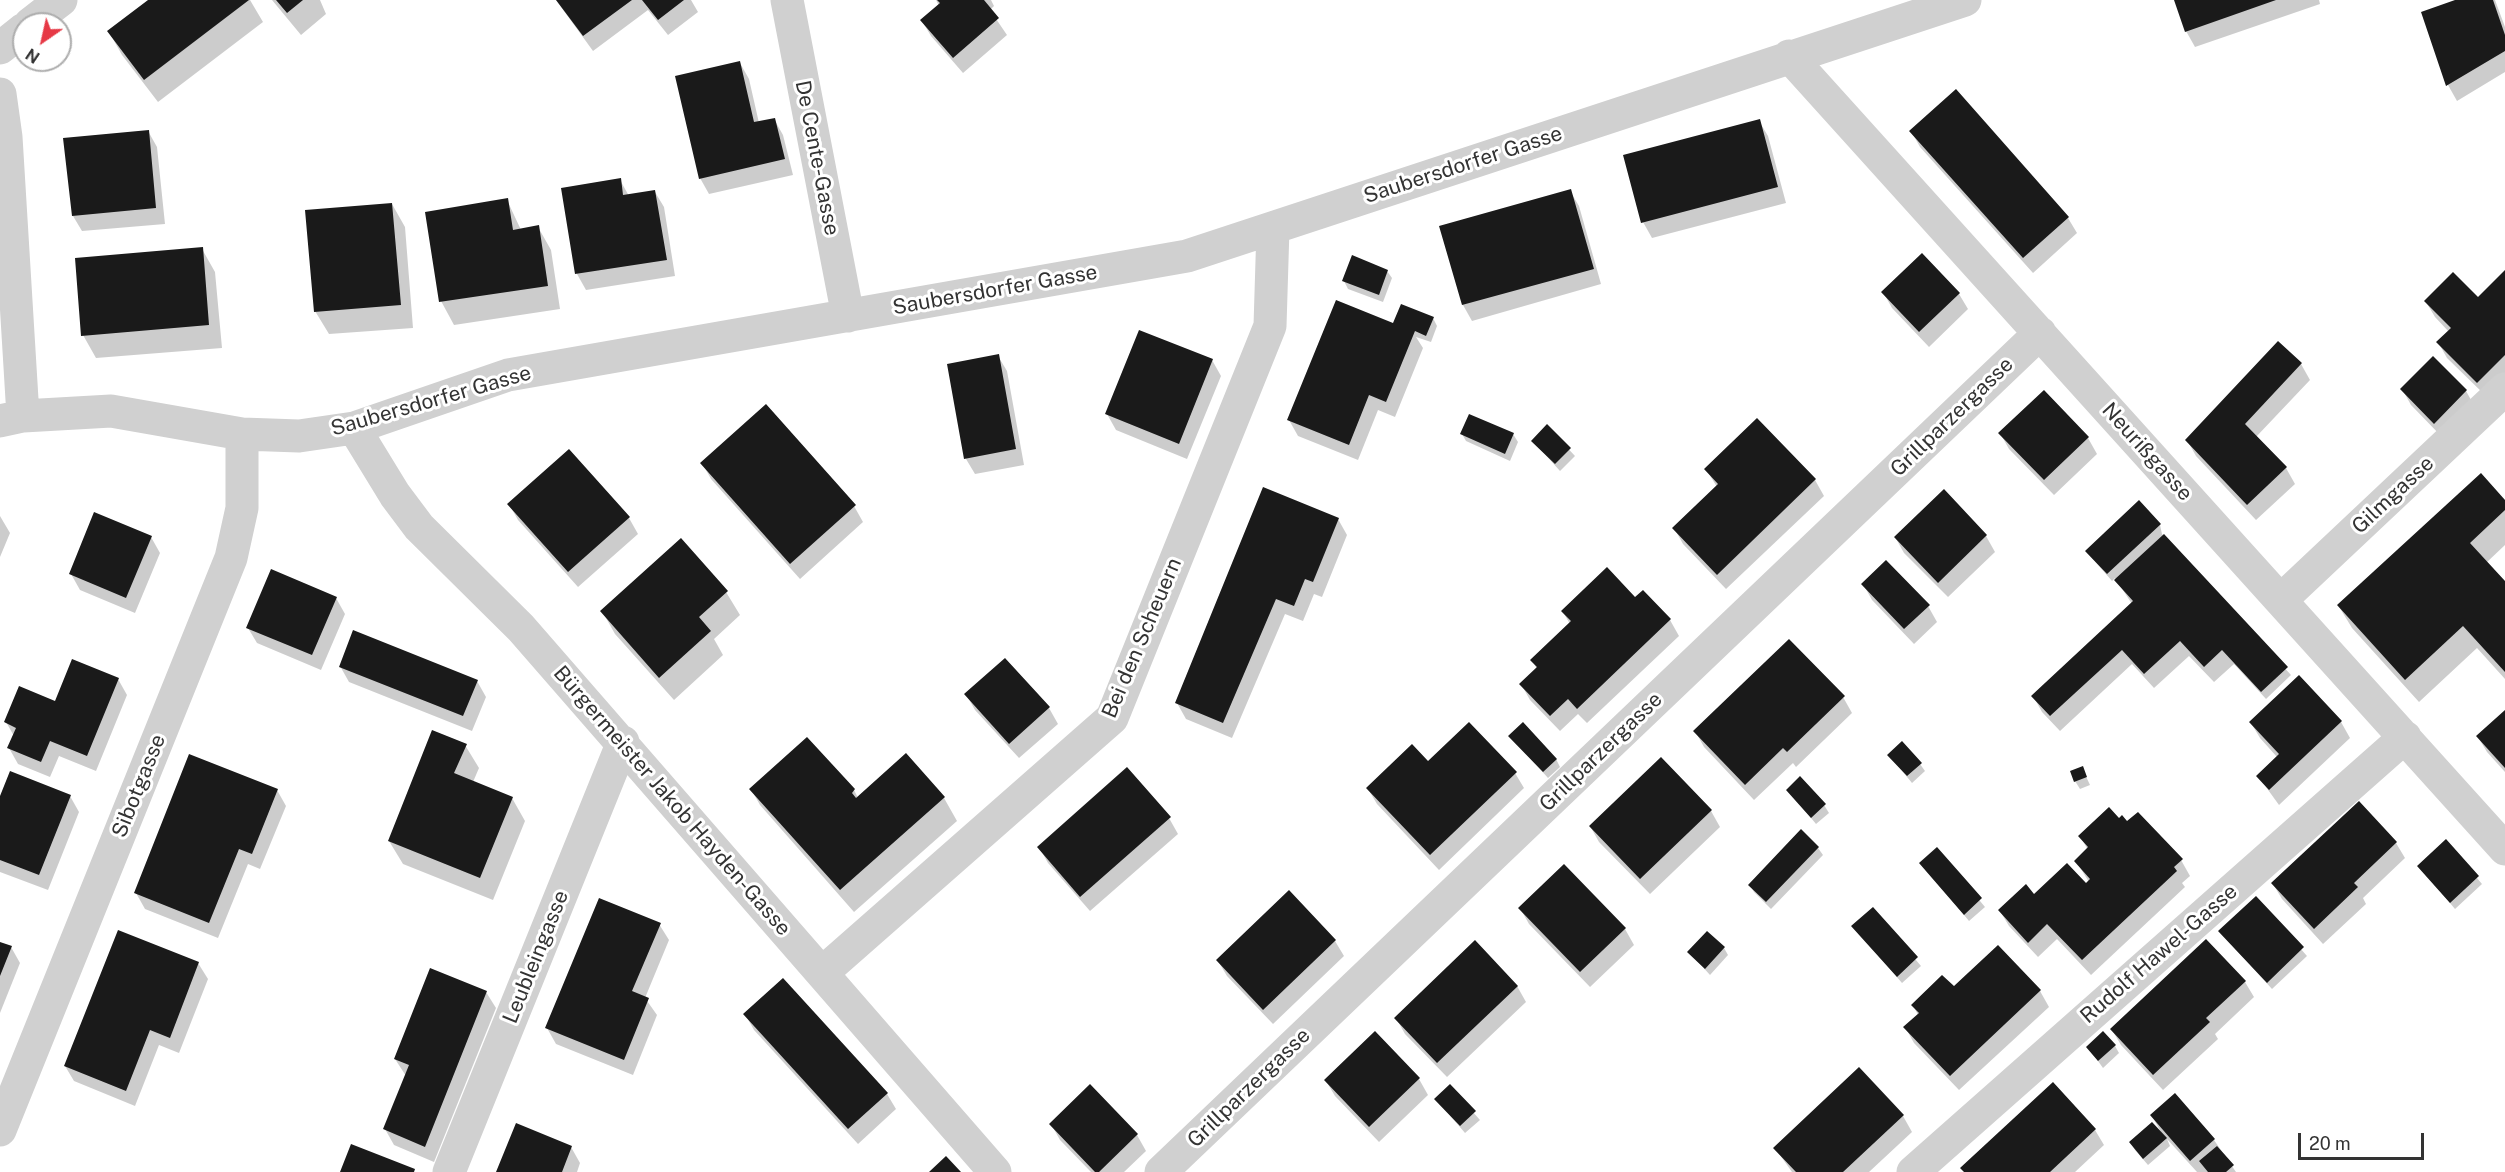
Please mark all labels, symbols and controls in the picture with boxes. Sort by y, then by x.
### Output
north arrow [12,12,72,72]
text: N [22,44,43,67]
street label: De Cente-Gasse [790,78,844,238]
street label: Saubersdorfer Gasse [1361,121,1565,209]
street label: Saubersdorfer Gasse [891,260,1099,320]
street label: Grillparzergasse [1885,352,2019,482]
street label: Saubersdorfer Gasse [328,360,534,442]
street label: Neurißgasse [2096,398,2198,506]
street label: Gilmgasse [2347,451,2439,539]
street label: Bei den Scheuern [1097,554,1187,722]
street label: Bürgermeister Jakob Hayden-Gasse [548,661,796,941]
street label: Grillparzergasse [1534,687,1668,817]
street label: Sibotgasse [107,731,171,841]
street label: Rudolf Hawel-Gasse [2076,879,2242,1029]
street label: Leubleingasse [498,887,574,1027]
street label: Grillparzergasse [1182,1023,1316,1153]
scale bar [2301,1121,2427,1159]
text: 20 m [2309,1133,2351,1154]

